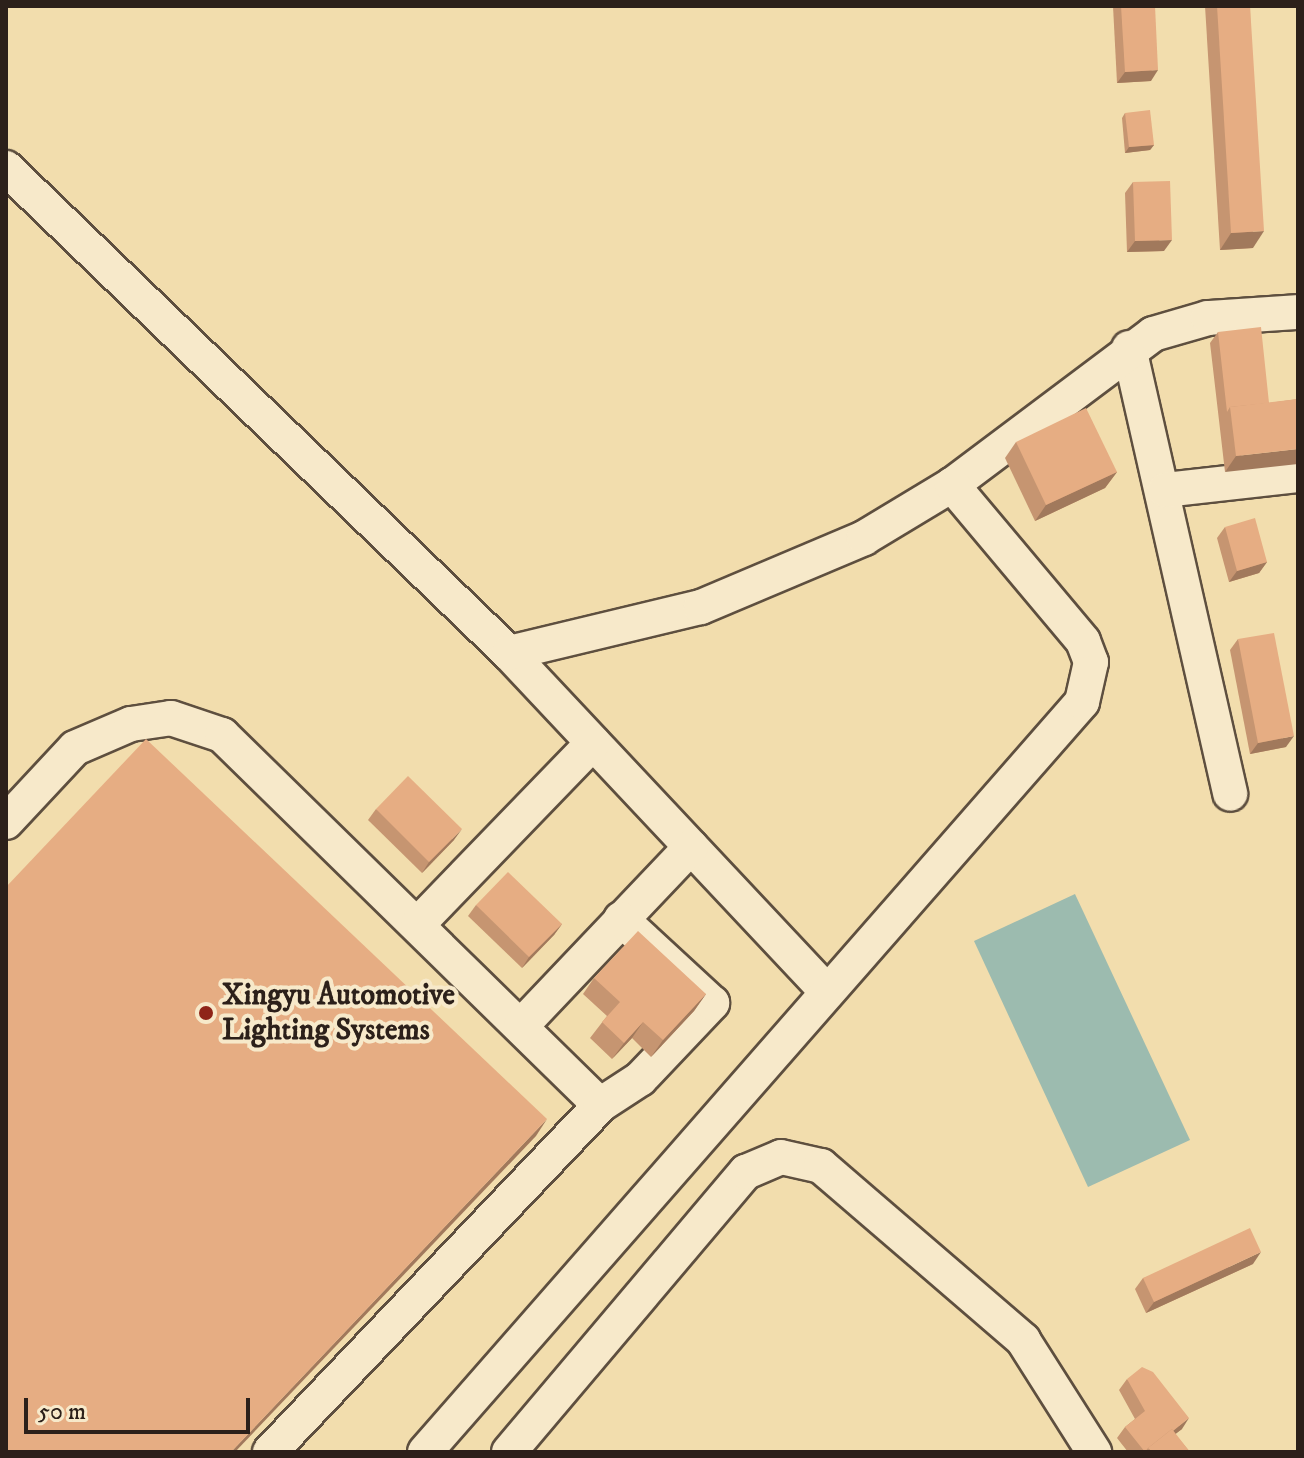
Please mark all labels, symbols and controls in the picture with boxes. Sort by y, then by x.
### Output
place label: Xingyu Automotive Lighting Systems [222,978,455,1048]
marker: Xingyu Automotive Lighting Systems [197,1004,215,1022]
scale bar [28,1382,254,1432]
text: 50 m [38,1397,86,1427]

